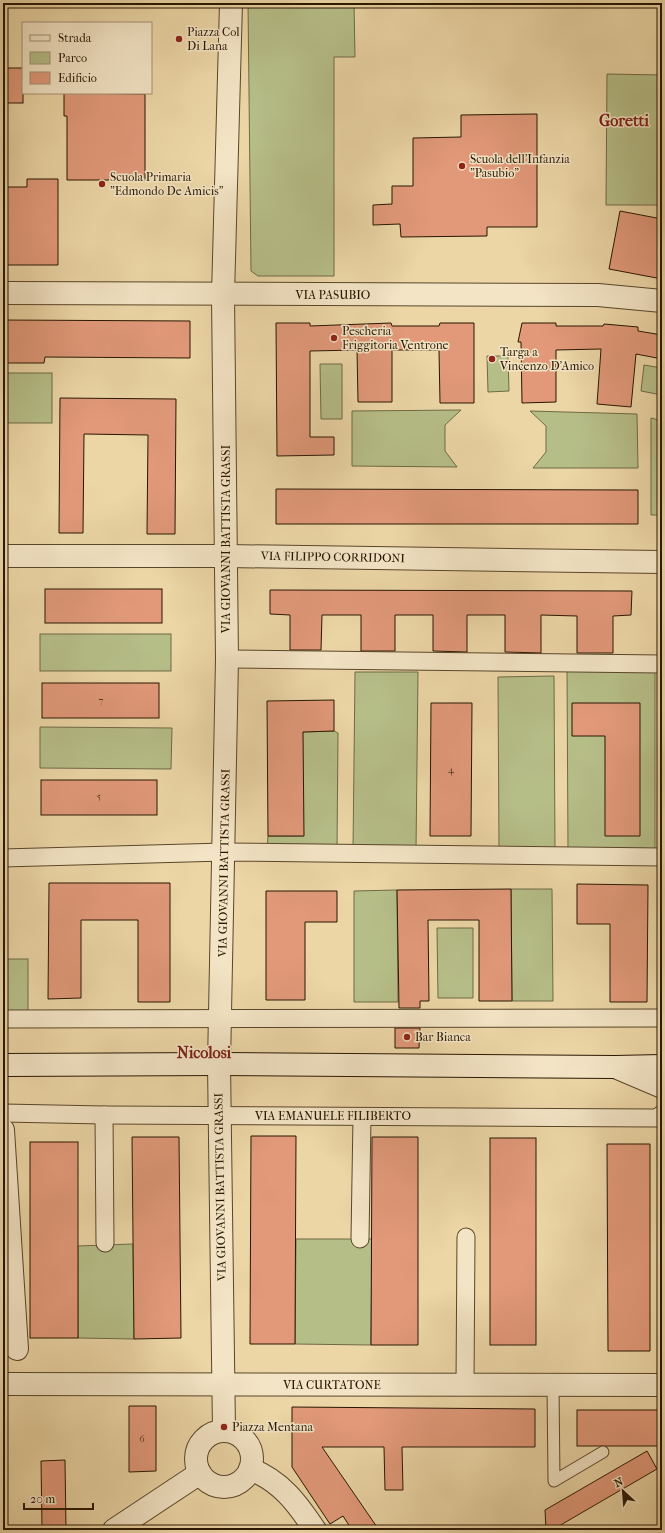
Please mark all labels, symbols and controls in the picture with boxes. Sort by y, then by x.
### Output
legend [22,22,152,94]
place label: Piazza Col Di Lana [187,25,240,53]
text: Strada [58,31,92,45]
marker: Piazza Col Di Lana [174,34,184,44]
text: Parco [58,51,87,65]
text: Edificio [58,71,97,85]
district label: Goretti [599,111,649,130]
place label: Scuola dell'Infanzia "Pasubio" [470,152,570,180]
marker: Scuola dell'Infanzia "Pasubio" [457,161,467,171]
place label: Scuola Primaria "Edmondo De Amicis" [110,170,224,198]
marker: Scuola Primaria "Edmondo De Amicis" [97,179,107,189]
street label: VIA PASUBIO [295,288,370,302]
place label: Pescheria Friggitoria Ventrone [342,324,449,352]
marker: Pescheria Friggitoria Ventrone [329,333,339,343]
place label: Targa a Vincenzo D'Amico [499,345,594,373]
marker: Targa a Vincenzo D'Amico [487,354,497,364]
street label: VIA GIOVANNI BATTISTA GRASSI [219,445,233,634]
street label: VIA FILIPPO CORRIDONI [260,549,406,565]
house number: 7 [99,695,104,707]
house number: 4 [448,764,455,776]
street label: VIA GIOVANNI BATTISTA GRASSI [215,768,233,958]
house number: 5 [97,791,101,803]
place label: Bar Bianca [415,1030,471,1044]
marker: Bar Bianca [402,1032,412,1042]
district label: Nicolosi [177,1043,232,1062]
street label: VIA GIOVANNI BATTISTA GRASSI [211,1092,229,1282]
street label: VIA EMANUELE FILIBERTO [254,1109,411,1123]
street label: VIA CURTATONE [282,1378,381,1392]
place label: Piazza Mentana [232,1420,314,1434]
marker: Piazza Mentana [219,1422,229,1432]
house number: 6 [139,1433,145,1445]
north arrow [603,1471,643,1511]
text: N [612,1475,626,1490]
scale bar [24,1485,93,1511]
text: 20 m [30,1492,55,1506]

